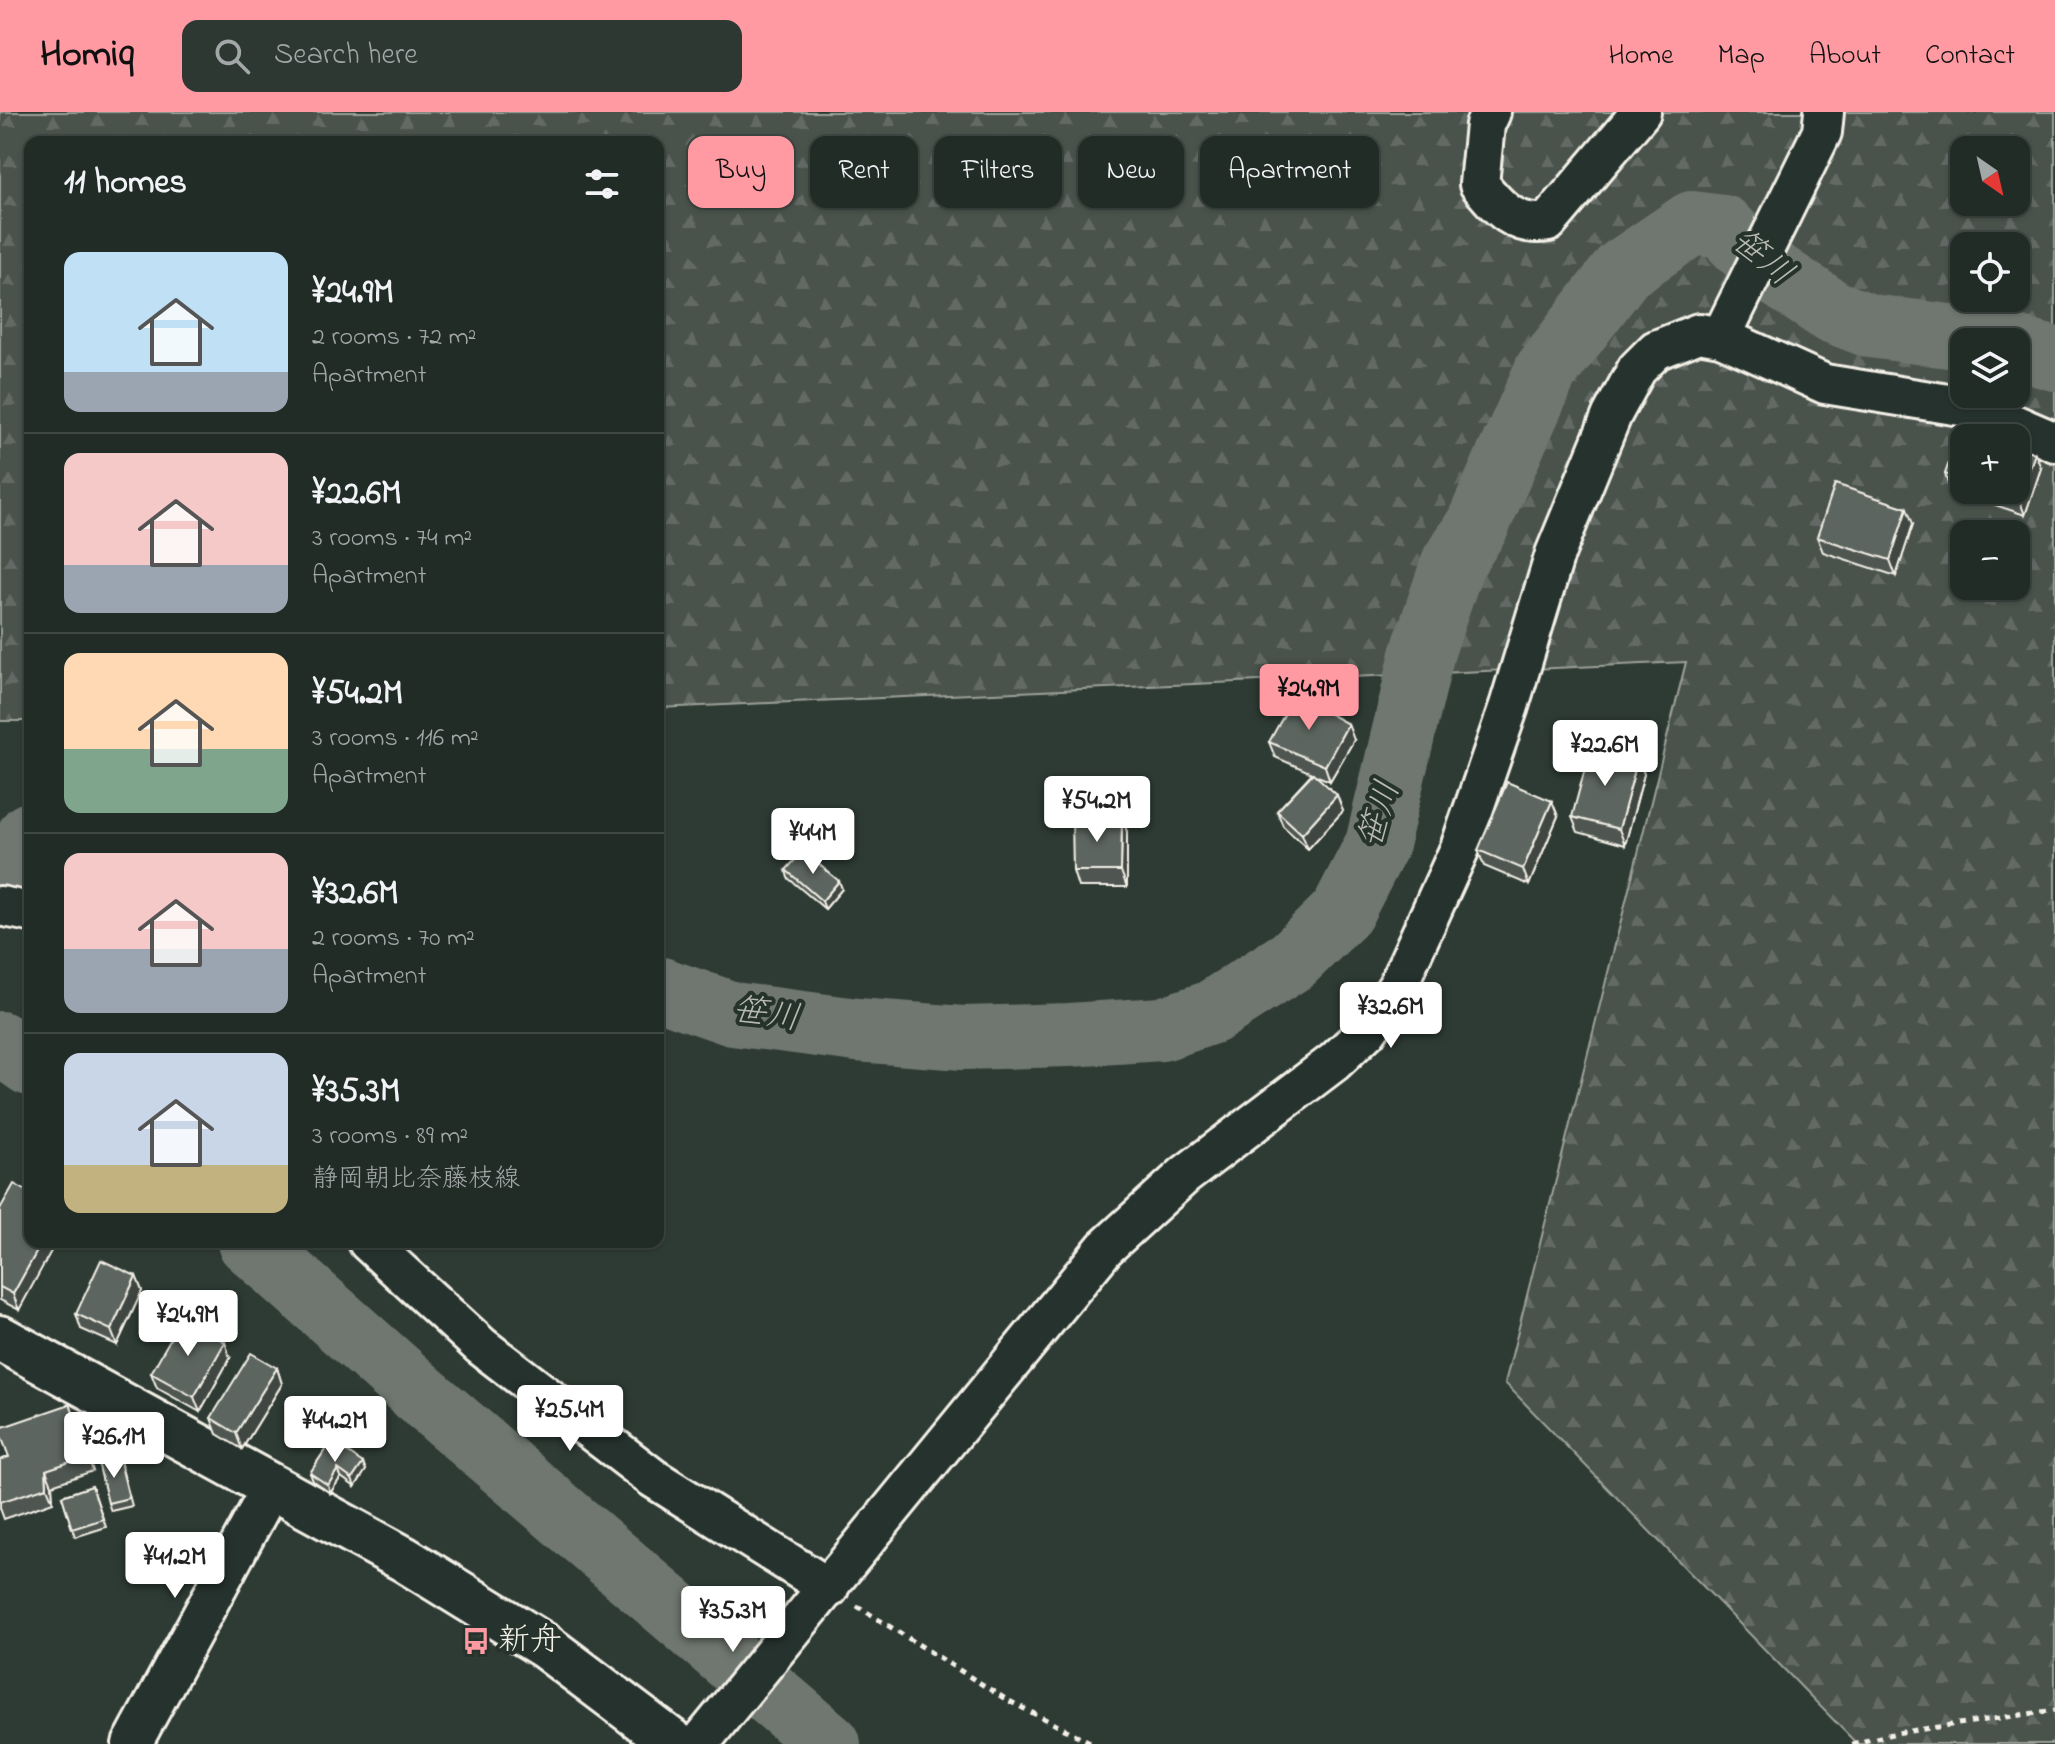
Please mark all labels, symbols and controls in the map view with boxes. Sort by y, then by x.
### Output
search box [182,20,742,92]
text: Homiq [40,28,134,84]
icon: search [210,34,254,78]
text: Search here [274,34,418,78]
text: Home [1608,36,1674,77]
text: Map [1718,36,1765,77]
text: About [1809,36,1881,77]
text: Contact [1925,36,2015,77]
chip: Buy [688,136,794,208]
chip: Rent [810,136,918,208]
chip: Filters [934,136,1062,208]
chip: New [1078,136,1184,208]
chip: Apartment [1200,136,1379,208]
north arrow [1950,136,2030,216]
map controls [1950,136,2030,600]
text: 11 homes [64,159,187,209]
icon: filters [580,162,624,206]
water label: 笹川 [1719,218,1803,300]
button: locate [1950,232,2030,312]
text: ¥24.9M [312,269,394,319]
icon: home [128,284,224,380]
text: 2 rooms · 72 m² [312,319,477,357]
button: layers [1950,328,2030,408]
text: Apartment [312,357,426,395]
button: + [1950,424,2030,504]
text: ¥22.6M [312,470,402,520]
icon: home [128,485,224,581]
text: 3 rooms · 74 m² [312,520,472,558]
button: − [1950,520,2030,600]
text: Apartment [312,558,426,596]
pin: ¥24.9M [1244,664,1374,732]
text: ¥54.2M [312,670,403,720]
text: ¥24.9M [1278,671,1340,709]
icon: home [128,685,224,781]
text: 3 rooms · 116 m² [312,720,479,758]
pin: ¥22.6M [1540,720,1670,788]
text: ¥22.6M [1571,727,1639,765]
text: Apartment [312,758,426,796]
water label: 笹川 [1347,775,1415,855]
pin: ¥54.2M [1032,776,1162,844]
text: ¥54.2M [1062,783,1132,821]
pin: ¥44M [766,808,860,876]
text: ¥44M [789,815,837,853]
text: ¥32.6M [312,870,399,920]
icon: home [128,885,224,981]
text: 2 rooms · 70 m² [312,920,475,958]
text: Apartment [312,958,426,996]
pin: ¥32.6M [1326,982,1456,1050]
water label: 笹川 [729,987,803,1045]
text: ¥32.6M [1358,989,1424,1027]
text: ¥35.3M [312,1068,400,1118]
icon: home [128,1085,224,1181]
text: 3 rooms · 89 m² [312,1118,468,1156]
text: 静岡朝比奈藤枝線 [312,1161,520,1199]
pin: ¥24.9M [123,1290,253,1358]
text: ¥24.9M [157,1297,219,1335]
pin: ¥25.4M [505,1385,635,1453]
text: ¥25.4M [535,1392,605,1430]
pin: ¥44.2M [270,1396,400,1464]
text: ¥44.2M [302,1403,368,1441]
pin: ¥26.1M [49,1412,179,1480]
text: ¥26.1M [82,1419,146,1457]
pin: ¥41.2M [110,1532,240,1600]
text: ¥41.2M [143,1539,207,1577]
pin: ¥35.3M [668,1586,798,1654]
text: ¥35.3M [699,1593,767,1631]
place label: 新舟 [498,1618,562,1665]
bus stop icon: 新舟 [461,1626,491,1656]

